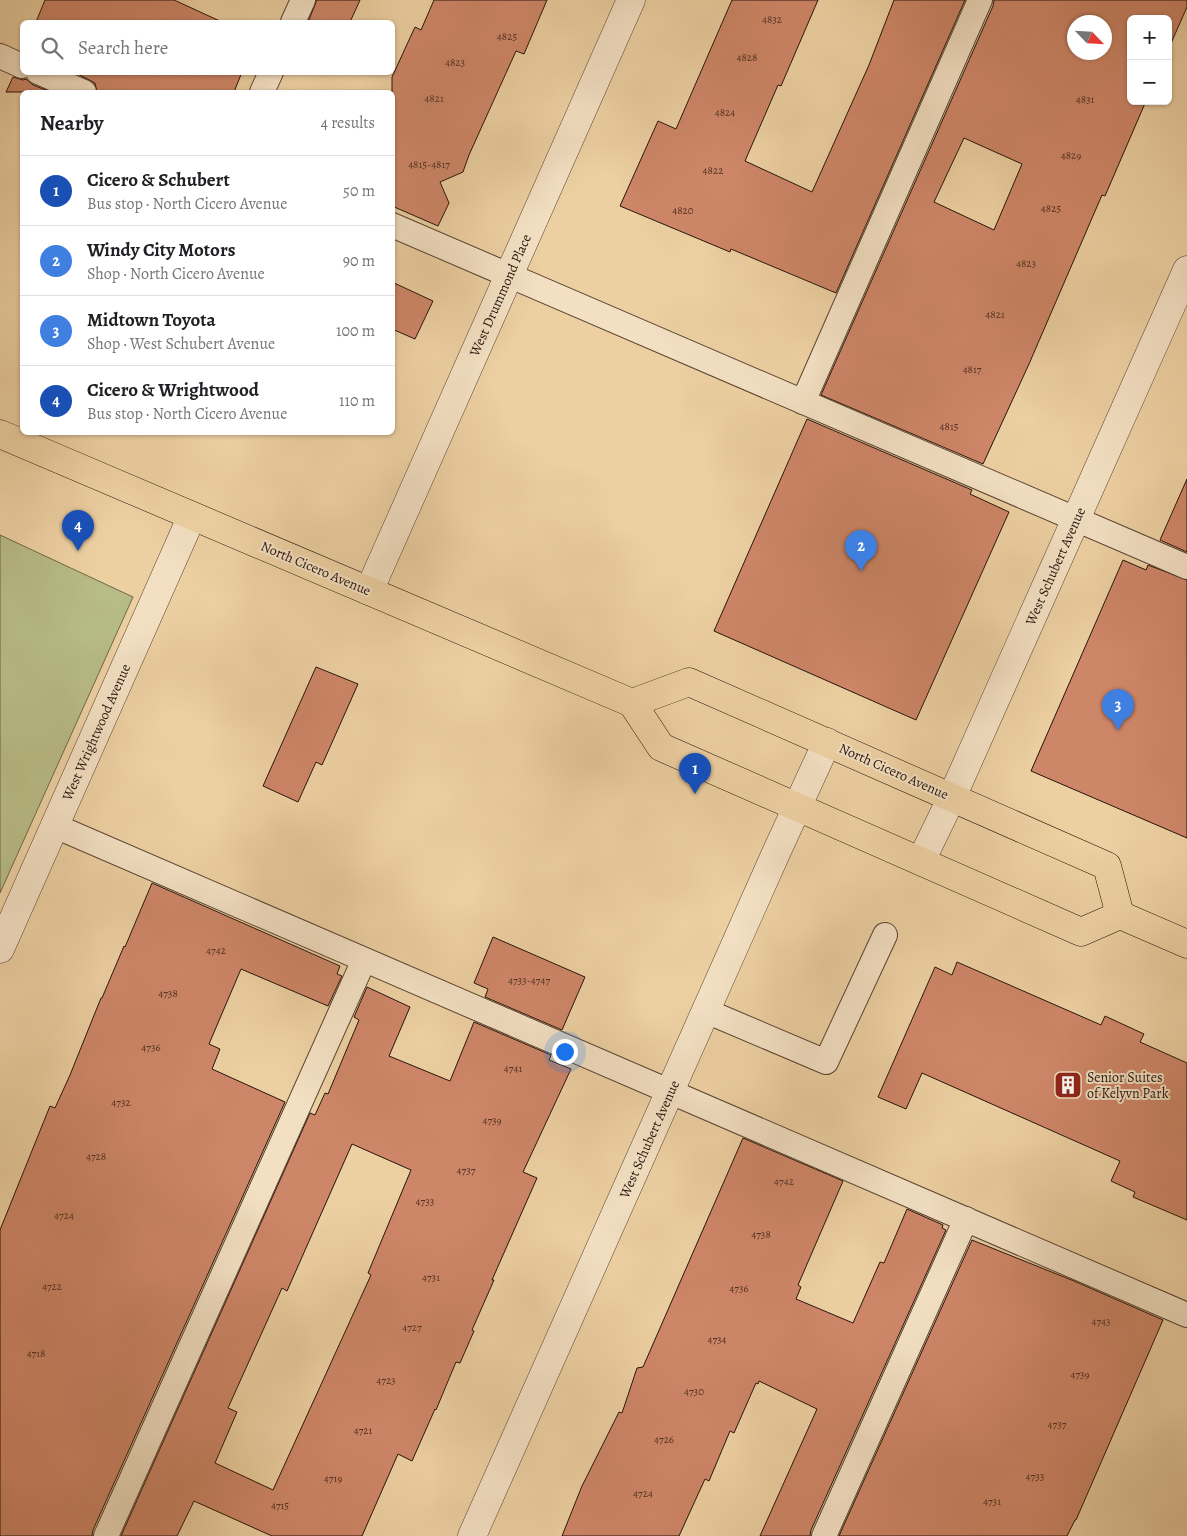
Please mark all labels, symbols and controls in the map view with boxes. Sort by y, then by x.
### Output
house number: 4832 [762,12,782,27]
north arrow [1067,15,1112,60]
map controls [1127,15,1172,105]
button: + [1127,15,1172,60]
search box [20,20,395,75]
house number: 4825 [497,29,517,44]
icon: search [38,34,66,62]
text: Search here [78,35,168,61]
house number: 4828 [737,50,757,65]
house number: 4823 [445,55,465,70]
button: − [1127,60,1172,105]
house number: 4821 [424,91,444,106]
house number: 4831 [1076,92,1095,107]
house number: 4824 [715,105,735,120]
text: Nearby [40,109,103,137]
text: 4 results [321,112,375,134]
house number: 4829 [1061,148,1081,163]
house number: 4815-4817 [408,157,450,172]
house number: 4822 [703,163,723,178]
text: Cicero & Schubert [87,167,230,193]
text: 1 [53,180,59,202]
text: 50 m [343,180,375,202]
text: Bus stop · North Cicero Avenue [87,193,287,215]
house number: 4825 [1041,201,1061,216]
house number: 4820 [672,203,694,218]
street label: West Drummond Place [465,231,536,360]
text: Windy City Motors [87,237,235,263]
text: 2 [52,250,60,272]
text: 90 m [343,250,375,272]
house number: 4823 [1016,256,1036,271]
text: Shop · North Cicero Avenue [87,263,265,285]
text: Midtown Toyota [87,307,216,333]
house number: 4821 [985,307,1005,322]
text: 3 [53,320,59,342]
text: 100 m [336,320,375,342]
text: Shop · West Schubert Avenue [87,333,275,355]
house number: 4817 [963,362,982,377]
text: Cicero & Wrightwood [87,377,259,403]
text: 4 [52,390,60,412]
text: 110 m [339,390,375,412]
text: Bus stop · North Cicero Avenue [87,403,287,425]
house number: 4815 [940,419,959,434]
street label: West Schubert Avenue [1020,504,1090,629]
pin: 4 [62,510,94,551]
pin: 2 [845,530,877,571]
street label: North Cicero Avenue [258,537,374,600]
street label: West Wrightwood Avenue [57,661,135,804]
pin: 3 [1102,689,1134,730]
street label: North Cicero Avenue [836,739,952,804]
pin: 1 [679,753,711,794]
house number: 4742 [206,943,226,958]
house number: 4733-4747 [508,973,550,988]
house number: 4738 [158,986,178,1001]
your location [552,1039,578,1065]
house number: 4736 [141,1040,161,1055]
house number: 4741 [504,1061,522,1076]
place label: Senior Suites of Kelyvn Park [1087,1068,1169,1103]
building icon: Senior Suites of Kelyvn Park [1053,1070,1083,1100]
street label: West Schubert Avenue [614,1077,684,1202]
house number: 4732 [111,1095,131,1110]
house number: 4739 [482,1113,502,1128]
house number: 4728 [86,1149,106,1164]
house number: 4737 [457,1163,476,1178]
house number: 4742 [774,1174,794,1189]
house number: 4733 [416,1194,434,1209]
house number: 4724 [54,1208,74,1223]
house number: 4738 [751,1227,771,1242]
house number: 4731 [422,1270,440,1285]
house number: 4722 [42,1279,62,1294]
house number: 4736 [729,1281,749,1296]
house number: 4743 [1091,1314,1111,1329]
house number: 4727 [402,1320,422,1335]
house number: 4734 [707,1332,727,1347]
house number: 4718 [27,1346,45,1361]
house number: 4739 [1070,1367,1090,1382]
house number: 4723 [376,1373,396,1388]
house number: 4730 [684,1384,704,1399]
house number: 4737 [1048,1417,1067,1432]
house number: 4721 [354,1423,373,1438]
house number: 4726 [654,1432,674,1447]
house number: 4733 [1026,1469,1044,1484]
house number: 4719 [324,1471,342,1486]
house number: 4724 [633,1486,653,1501]
house number: 4731 [983,1494,1001,1509]
house number: 4715 [271,1498,289,1513]

